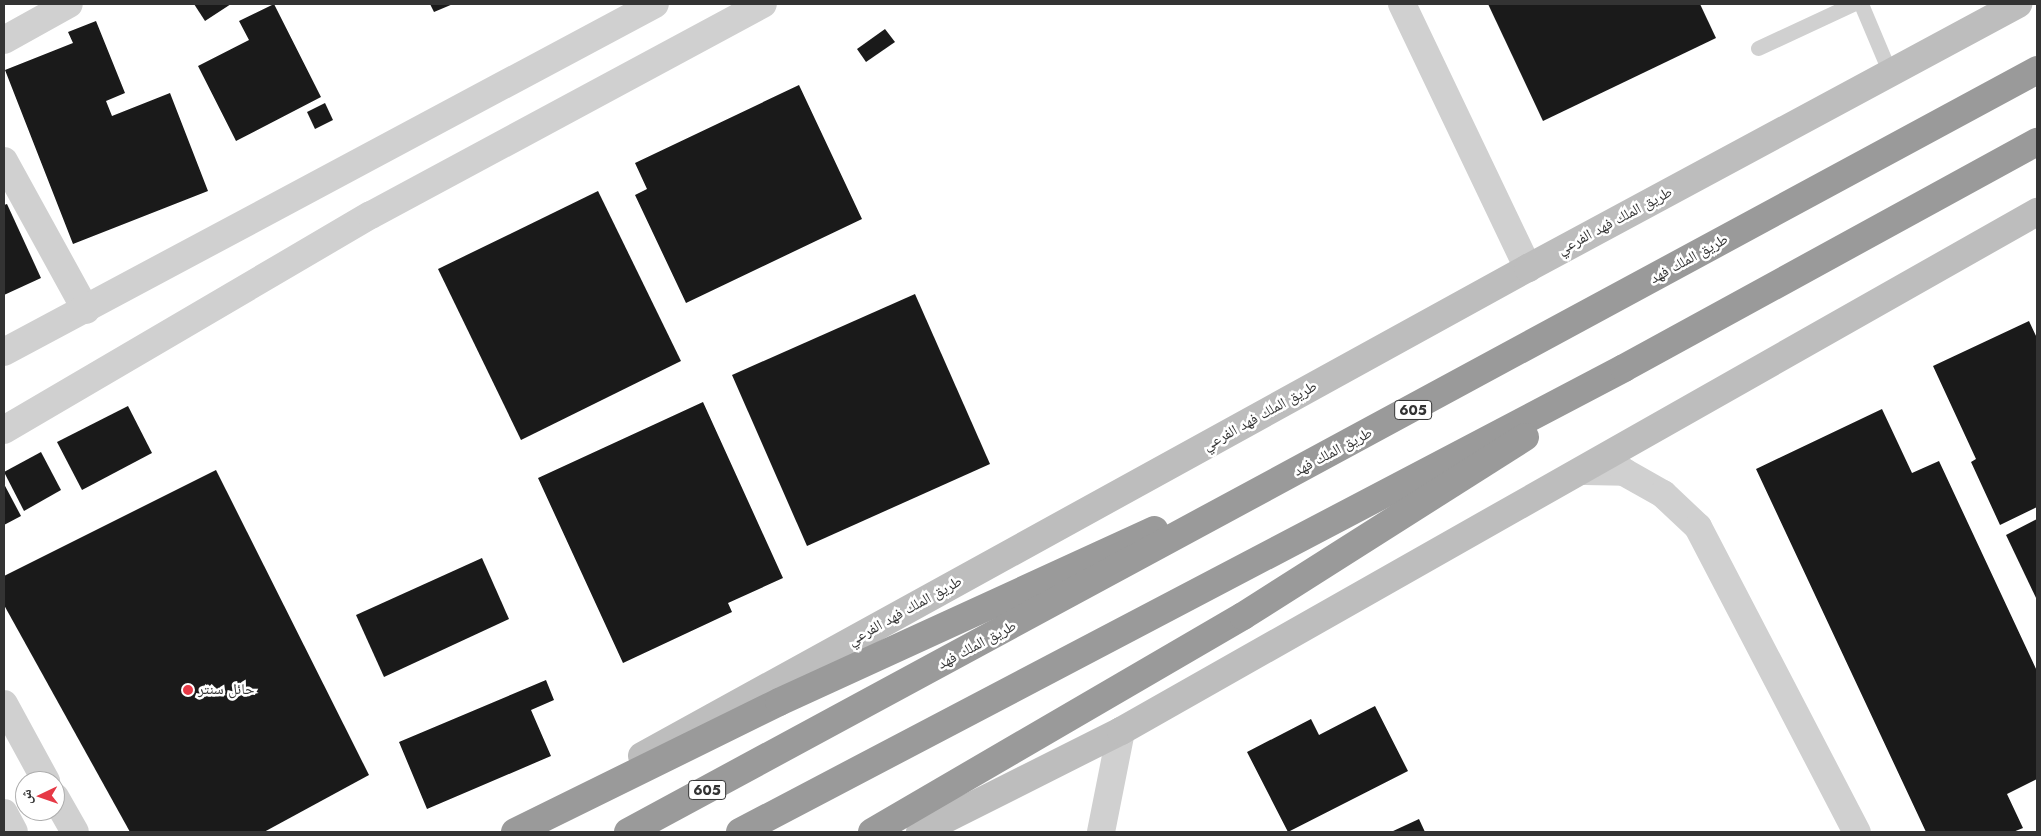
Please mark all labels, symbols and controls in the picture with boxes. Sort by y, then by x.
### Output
street label: طريق الملك فهد الفرعي [1554,183,1676,259]
street label: طريق الملك فهد [1647,230,1731,288]
street label: طريق الملك فهد الفرعي [1200,377,1320,455]
road number: 605 [1393,398,1433,422]
street label: طريق الملك فهد [1291,424,1375,480]
street label: طريق الملك فهد الفرعي [845,572,965,650]
street label: طريق الملك فهد [935,617,1019,673]
place label: حائل سنتر [198,681,255,699]
marker: حائل سنتر [182,684,194,696]
north arrow [15,771,65,821]
road number: 605 [687,778,727,802]
text: ش [16,789,36,805]

